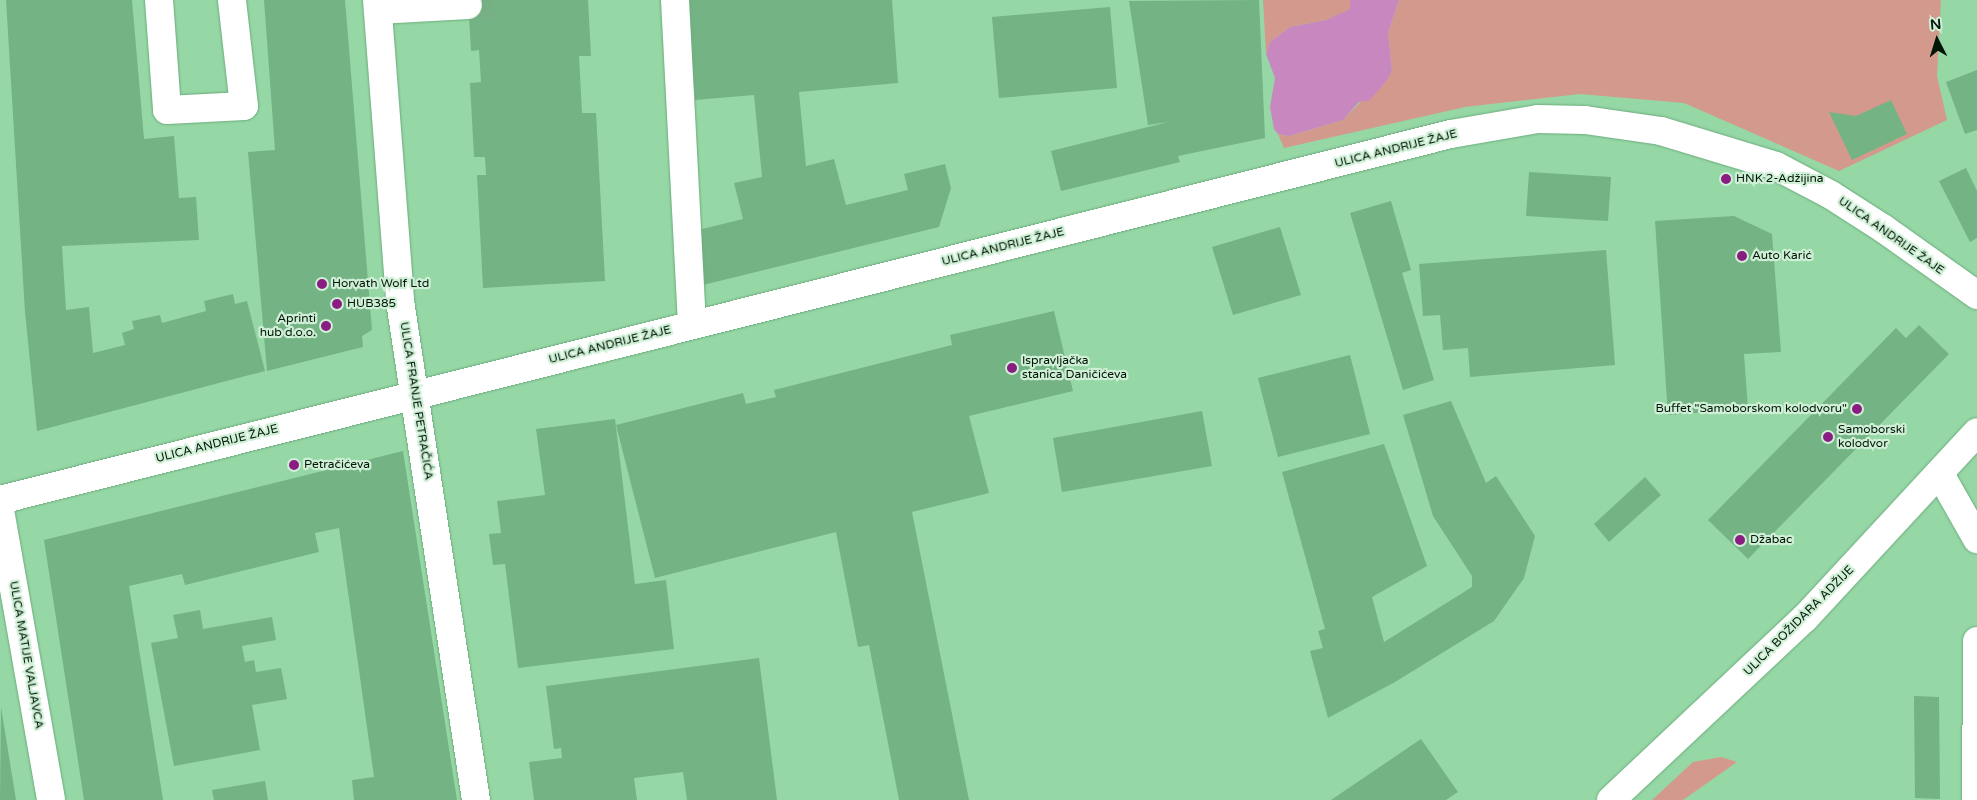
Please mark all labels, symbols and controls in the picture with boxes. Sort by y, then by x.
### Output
north arrow [1912,15,1962,65]
text: N [1929,16,1942,34]
street label: ULICA ANDRIJE ŽAJE [1333,127,1459,171]
place label: HNK 2-Adžijina [1736,172,1824,186]
marker: HNK 2-Adžijina [1720,173,1732,185]
street label: ULICA ANDRIJE ŽAJE [1835,194,1947,278]
street label: ULICA ANDRIJE ŽAJE [940,225,1066,269]
place label: Auto Karić [1752,249,1812,263]
marker: Auto Karić [1736,250,1748,262]
place label: Horvath Wolf Ltd [332,277,429,291]
marker: Horvath Wolf Ltd [316,278,328,290]
place label: HUB385 [347,297,396,311]
marker: HUB385 [331,298,343,310]
place label: Aprinti hub d.o.o. [260,312,316,340]
marker: Aprinti hub d.o.o. [320,320,332,332]
street label: ULICA FRANJE PETRAČIĆA [396,321,436,481]
street label: ULICA ANDRIJE ŽAJE [547,323,673,367]
place label: Ispravljačka stanica Daničićeva [1022,354,1127,382]
marker: Ispravljačka stanica Daničićeva [1006,362,1018,374]
place label: Buffet "Samoborskom kolodvoru" [1656,402,1847,416]
marker: Buffet "Samoborskom kolodvoru" [1851,403,1863,415]
street label: ULICA ANDRIJE ŽAJE [154,422,280,466]
place label: Samoborski kolodvor [1838,423,1905,451]
marker: Samoborski kolodvor [1822,431,1834,443]
place label: Petračićeva [304,458,370,472]
marker: Petračićeva [288,459,300,471]
place label: Džabac [1750,533,1792,547]
marker: Džabac [1734,534,1746,546]
street label: ULICA BOŽIDARA ADŽIJE [1741,563,1857,679]
street label: ULICA MATIJE VALJAVCA [6,580,46,730]

